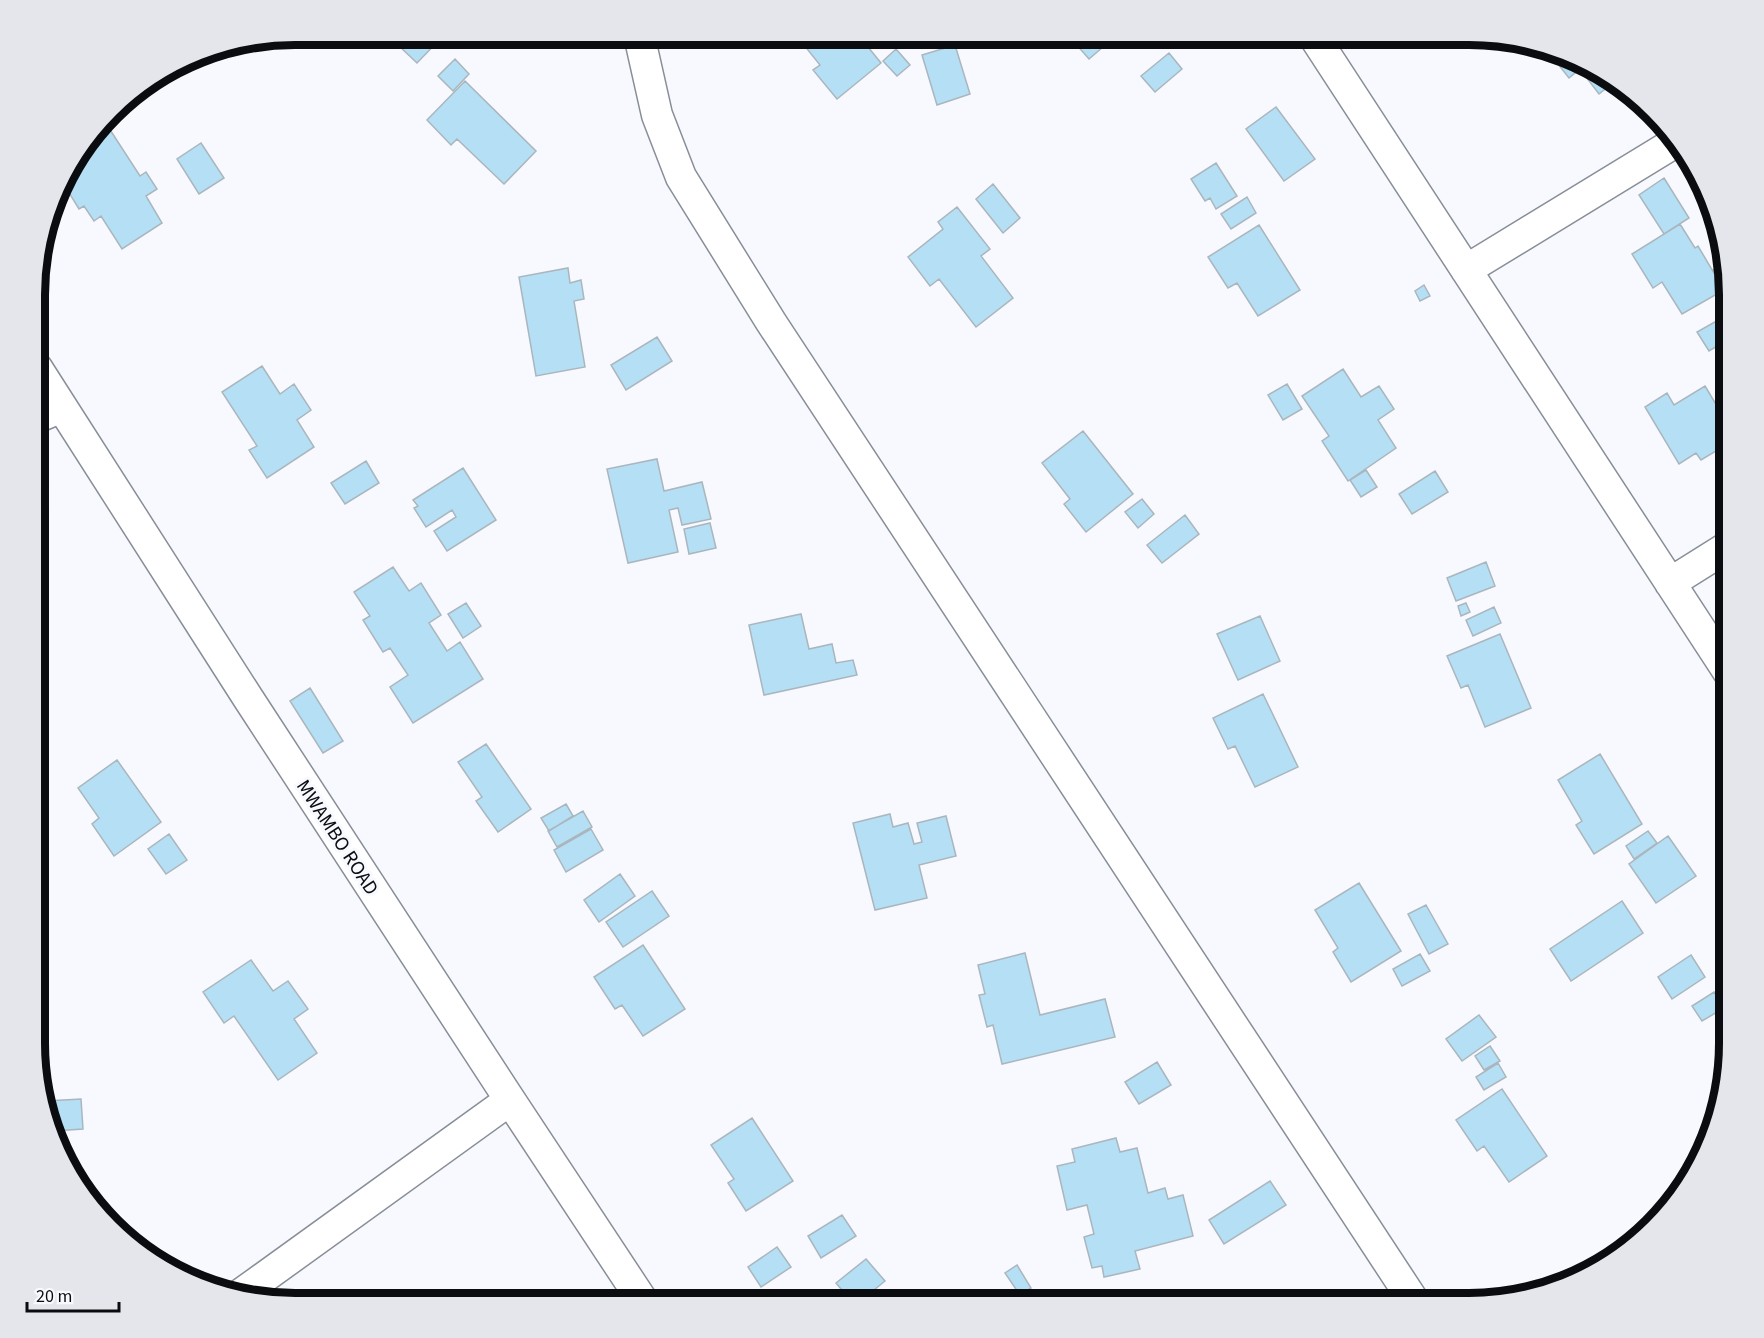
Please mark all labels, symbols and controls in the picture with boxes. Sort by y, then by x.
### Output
street label: MWAMBO ROAD [289,774,385,901]
scale bar [27,1275,118,1313]
text: 20 m [36,1284,72,1309]

